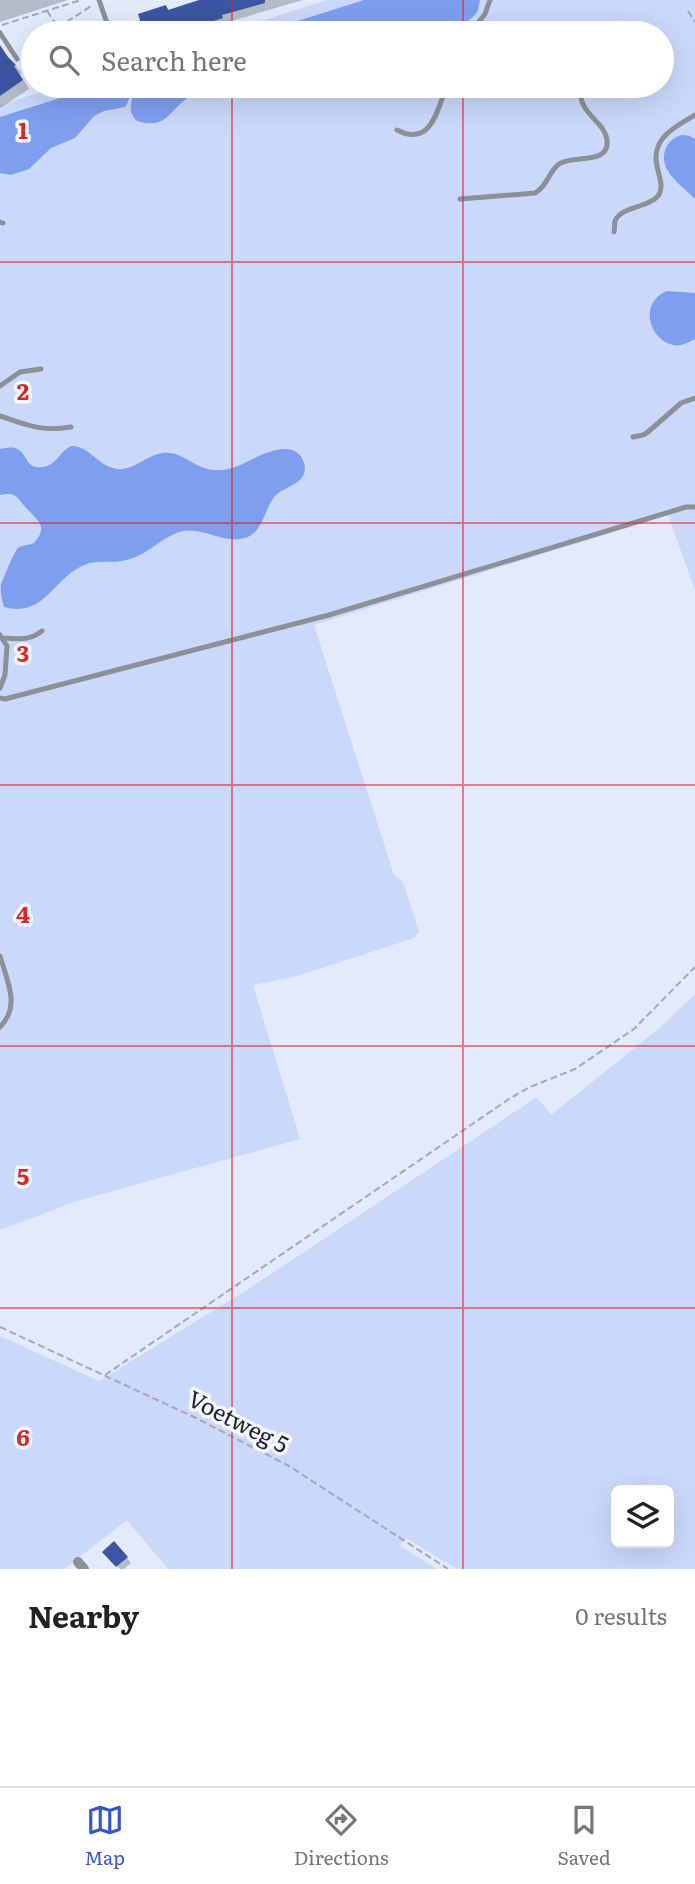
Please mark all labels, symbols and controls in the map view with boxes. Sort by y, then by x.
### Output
search box [21,21,674,98]
text: Search here [101,40,247,79]
icon: search [45,41,83,79]
text: 1 [18,112,28,146]
text: 2 [17,373,29,407]
text: 3 [17,635,29,669]
text: 4 [16,896,30,930]
text: 5 [17,1158,29,1192]
street label: Voetweg 5 [183,1380,295,1460]
text: 6 [16,1419,30,1453]
map controls [611,1485,674,1548]
button: layers [611,1485,674,1548]
text: Nearby [28,1593,139,1637]
text: 0 results [575,1598,667,1632]
tab: Map [84,1801,125,1871]
tab: Directions [294,1801,389,1871]
tab: Saved [558,1801,611,1871]

